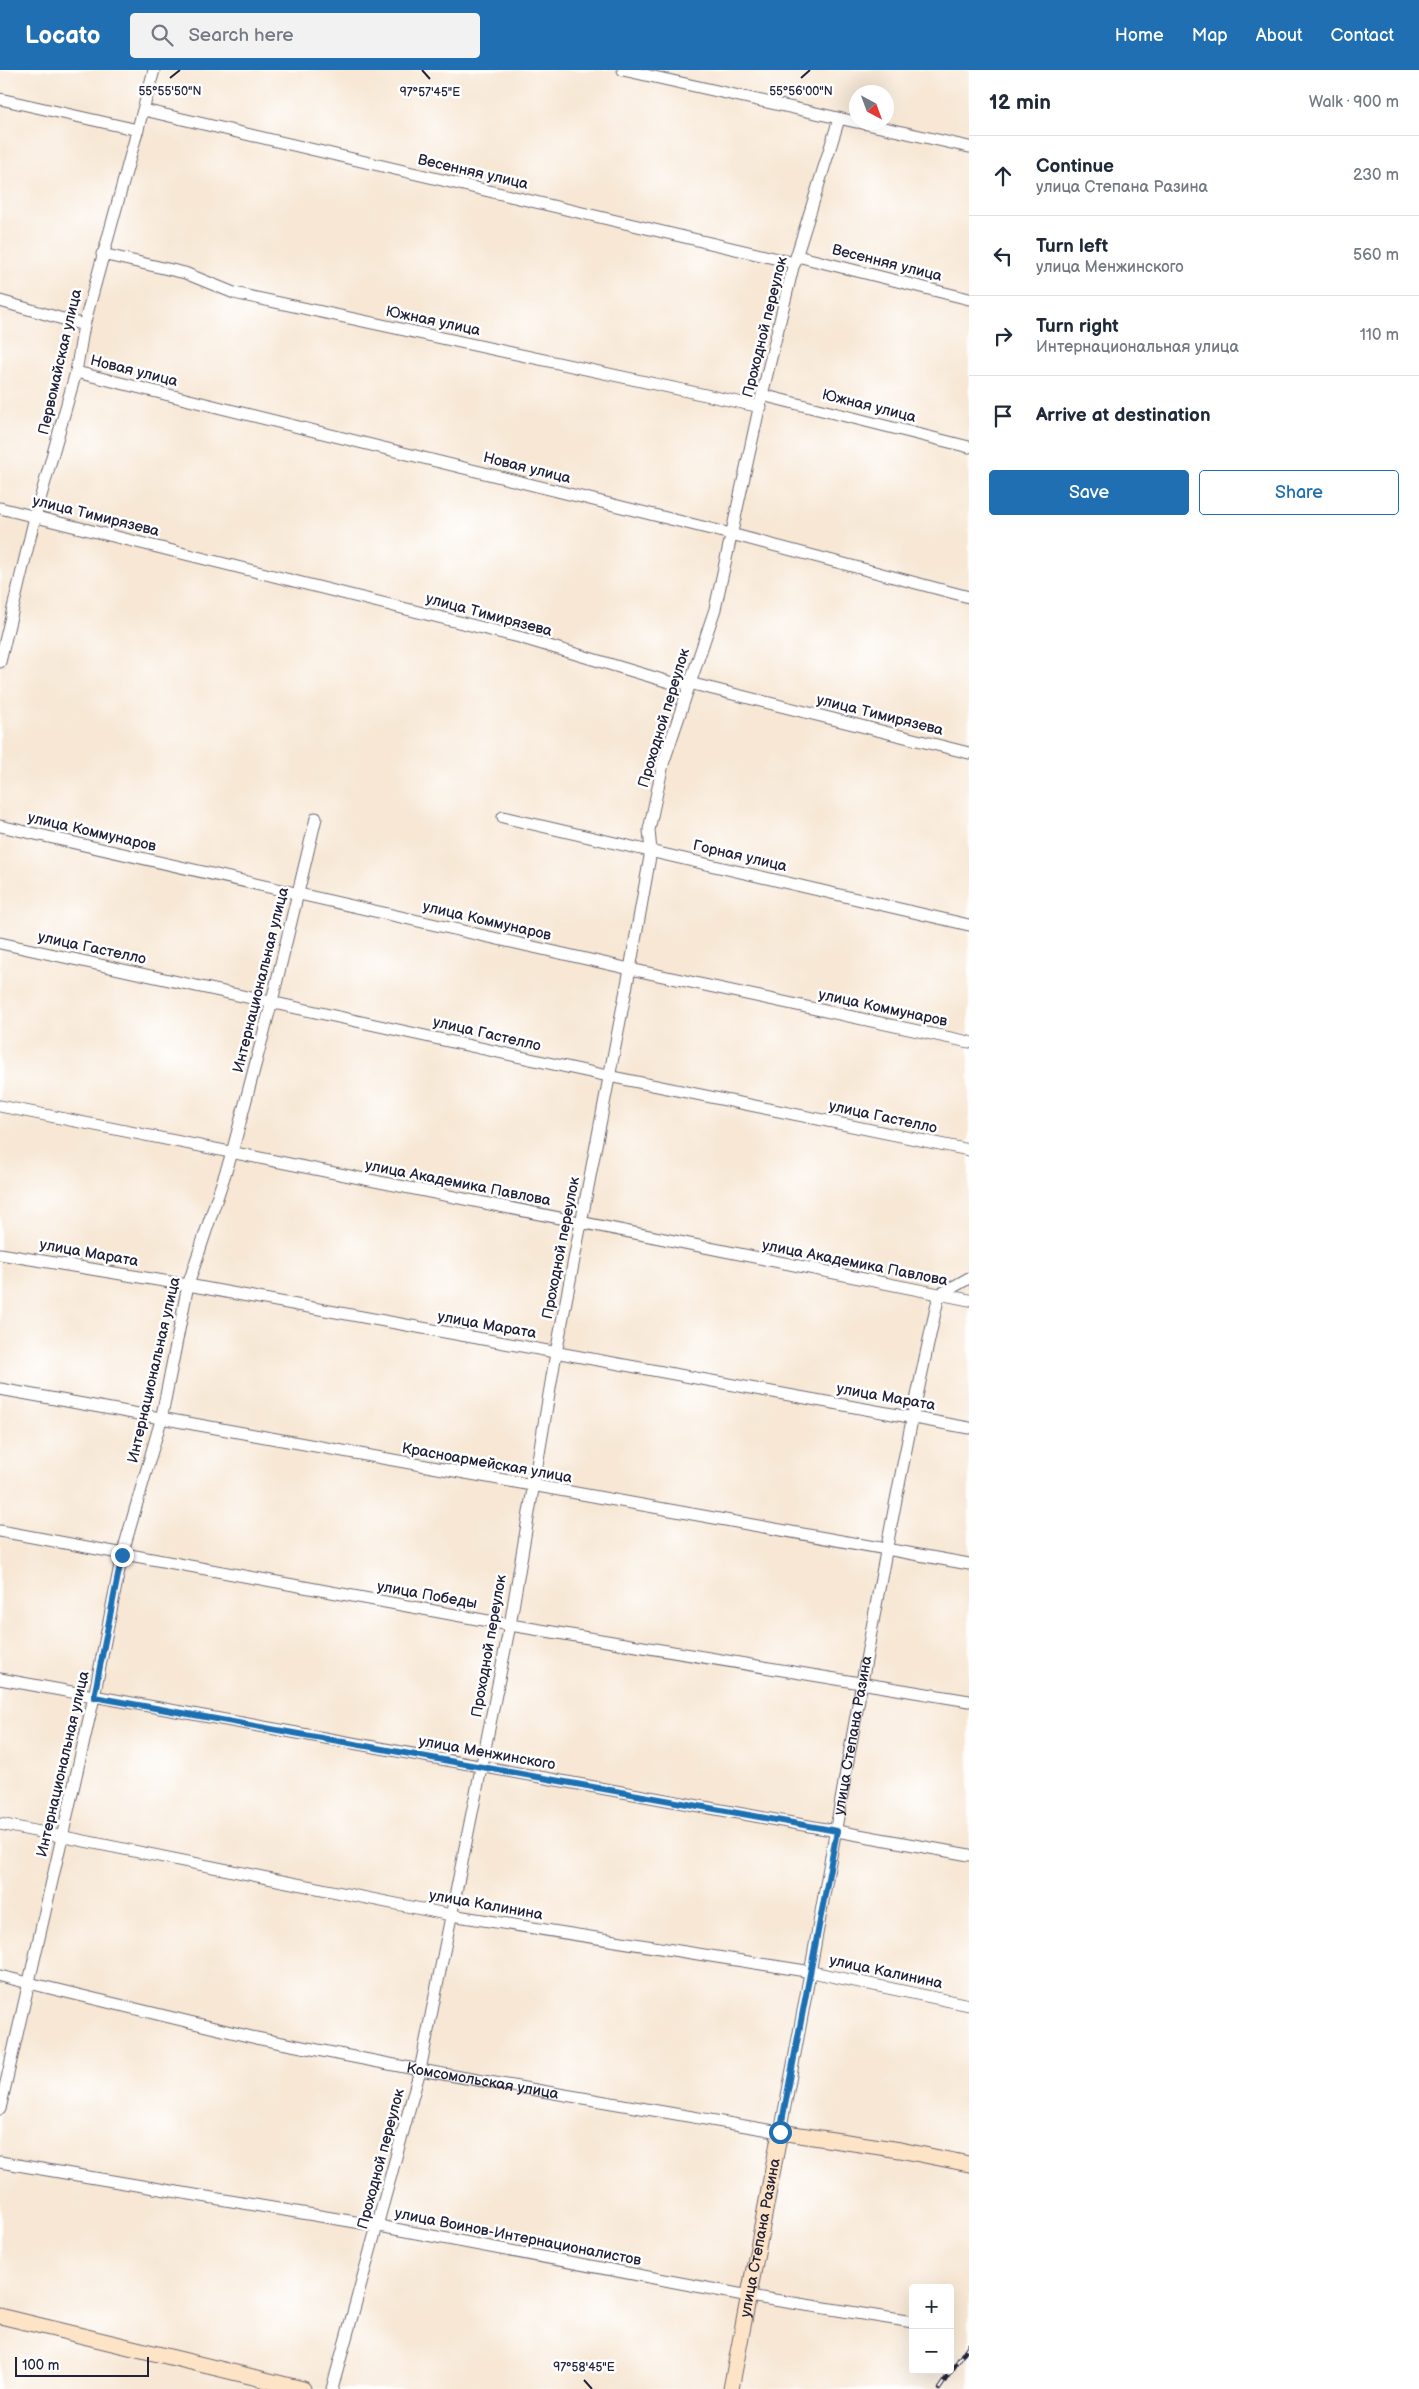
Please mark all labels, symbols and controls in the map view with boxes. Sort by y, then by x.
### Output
search box [130,13,480,58]
text: Locato [25,21,100,50]
icon: search [148,21,176,49]
text: Search here [188,24,294,47]
text: Home [1115,25,1164,46]
text: Map [1192,25,1228,46]
text: About [1256,25,1303,46]
text: Contact [1331,25,1394,46]
text: 55°55'50"N [138,84,202,99]
text: 55°56'00"N [769,84,833,99]
text: 97°57'45"E [400,85,460,100]
north arrow [849,85,894,130]
text: 12 min [989,90,1051,115]
text: Walk · 900 m [1309,93,1399,112]
street label: Весенняя улица [416,150,530,194]
text: Continue [1036,155,1114,178]
icon: ahead [989,162,1017,190]
text: 230 m [1353,166,1399,185]
text: улица Степана Разина [1036,178,1208,197]
text: Turn left [1036,235,1108,258]
street label: Весенняя улица [830,240,944,286]
icon: left [989,242,1017,270]
text: 560 m [1353,246,1399,265]
street label: Проходной переулок [738,255,792,399]
text: улица Менжинского [1036,258,1184,277]
street label: Первомайская улица [34,287,86,437]
street label: Южная улица [384,302,482,340]
text: Turn right [1036,315,1119,338]
icon: right [989,322,1017,350]
text: 110 m [1360,326,1399,345]
text: Интернациональная улица [1036,338,1239,357]
street label: Новая улица [88,351,180,391]
street label: Южная улица [820,385,918,427]
icon: arrive [989,402,1017,430]
text: Arrive at destination [1036,404,1211,427]
street label: Новая улица [481,448,573,488]
button: Save [989,470,1189,515]
button: Share [1199,470,1399,515]
street label: улица Тимирязева [31,491,161,541]
street label: улица Тимирязева [424,589,554,641]
street label: Проходной переулок [634,646,694,790]
street label: улица Тимирязева [815,690,945,740]
street label: улица Коммунаров [26,808,158,856]
street label: Горная улица [691,836,789,876]
street label: Интернациональная улица [229,885,293,1075]
street label: улица Коммунаров [421,897,553,945]
street label: улица Гастелло [36,927,148,969]
street label: улица Коммунаров [817,985,949,1031]
street label: улица Гастелло [431,1012,543,1056]
street label: улица Гастелло [827,1096,939,1138]
street label: улица Академика Павлова [364,1156,553,1210]
street label: Проходной переулок [538,1175,584,1321]
street label: улица Марата [38,1235,140,1271]
street label: улица Академика Павлова [761,1236,950,1290]
street label: Интернациональная улица [123,1275,185,1465]
street label: улица Марата [436,1307,538,1343]
street label: улица Марата [835,1379,937,1415]
street label: Красноармейская улица [400,1439,574,1487]
route end [111,1544,134,1567]
street label: Проходной переулок [467,1573,511,1719]
street label: улица Победы [376,1577,478,1613]
street label: улица Степана Разина [829,1654,876,1816]
street label: Интернациональная улица [32,1669,94,1859]
street label: улица Менжинского [417,1732,557,1774]
street label: улица Калинина [428,1886,545,1924]
street label: улица Калинина [828,1951,944,1993]
street label: Комсомольская улица [405,2058,560,2103]
street label: Проходной переулок [353,2087,409,2231]
route start [769,2121,792,2144]
street label: улица Степана Разина [735,2157,784,2319]
street label: улица Воинов-Интернационалистов [393,2204,643,2270]
map controls [909,2284,954,2374]
button: + [909,2284,954,2329]
button: − [909,2329,954,2374]
scale bar [15,2354,149,2377]
text: 100 m [22,2357,59,2374]
text: 97°58'45"E [553,2360,615,2375]

